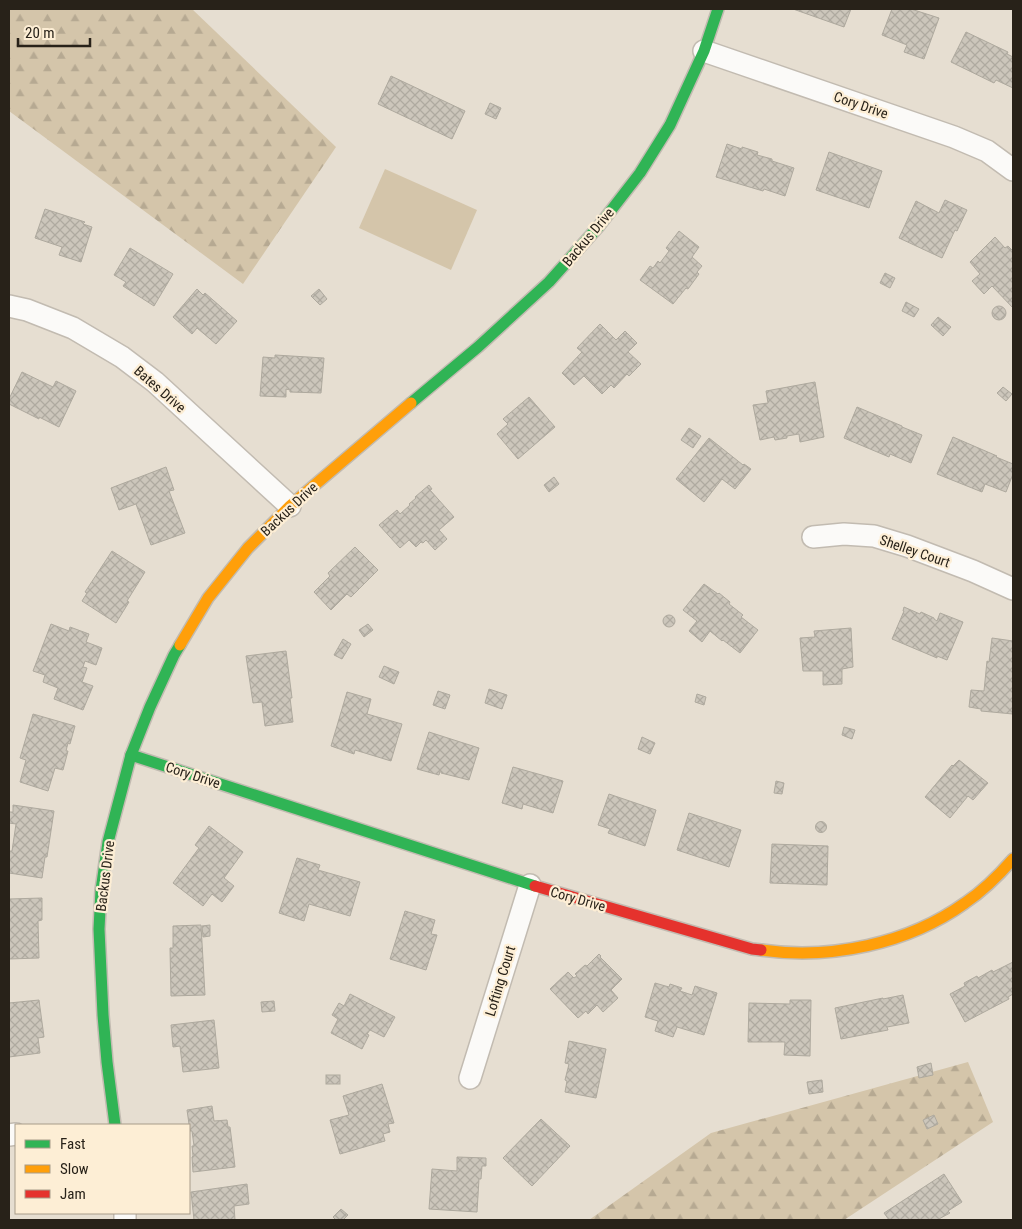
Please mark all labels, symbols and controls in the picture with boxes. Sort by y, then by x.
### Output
scale bar [18,15,90,47]
text: 20 m [25,24,55,42]
street label: Cory Drive [832,88,891,122]
street label: Backus Drive [559,204,617,269]
street label: Bates Drive [131,362,189,416]
street label: Backus Drive [257,478,321,539]
street label: Shelley Court [878,532,952,570]
street label: Cory Drive [164,759,223,791]
street label: Backus Drive [93,839,117,912]
street label: Cory Drive [549,884,608,915]
street label: Lofting Court [482,944,518,1018]
legend [15,1124,190,1214]
text: Fast [60,1135,85,1153]
text: Slow [60,1160,89,1178]
text: Jam [60,1185,86,1203]

